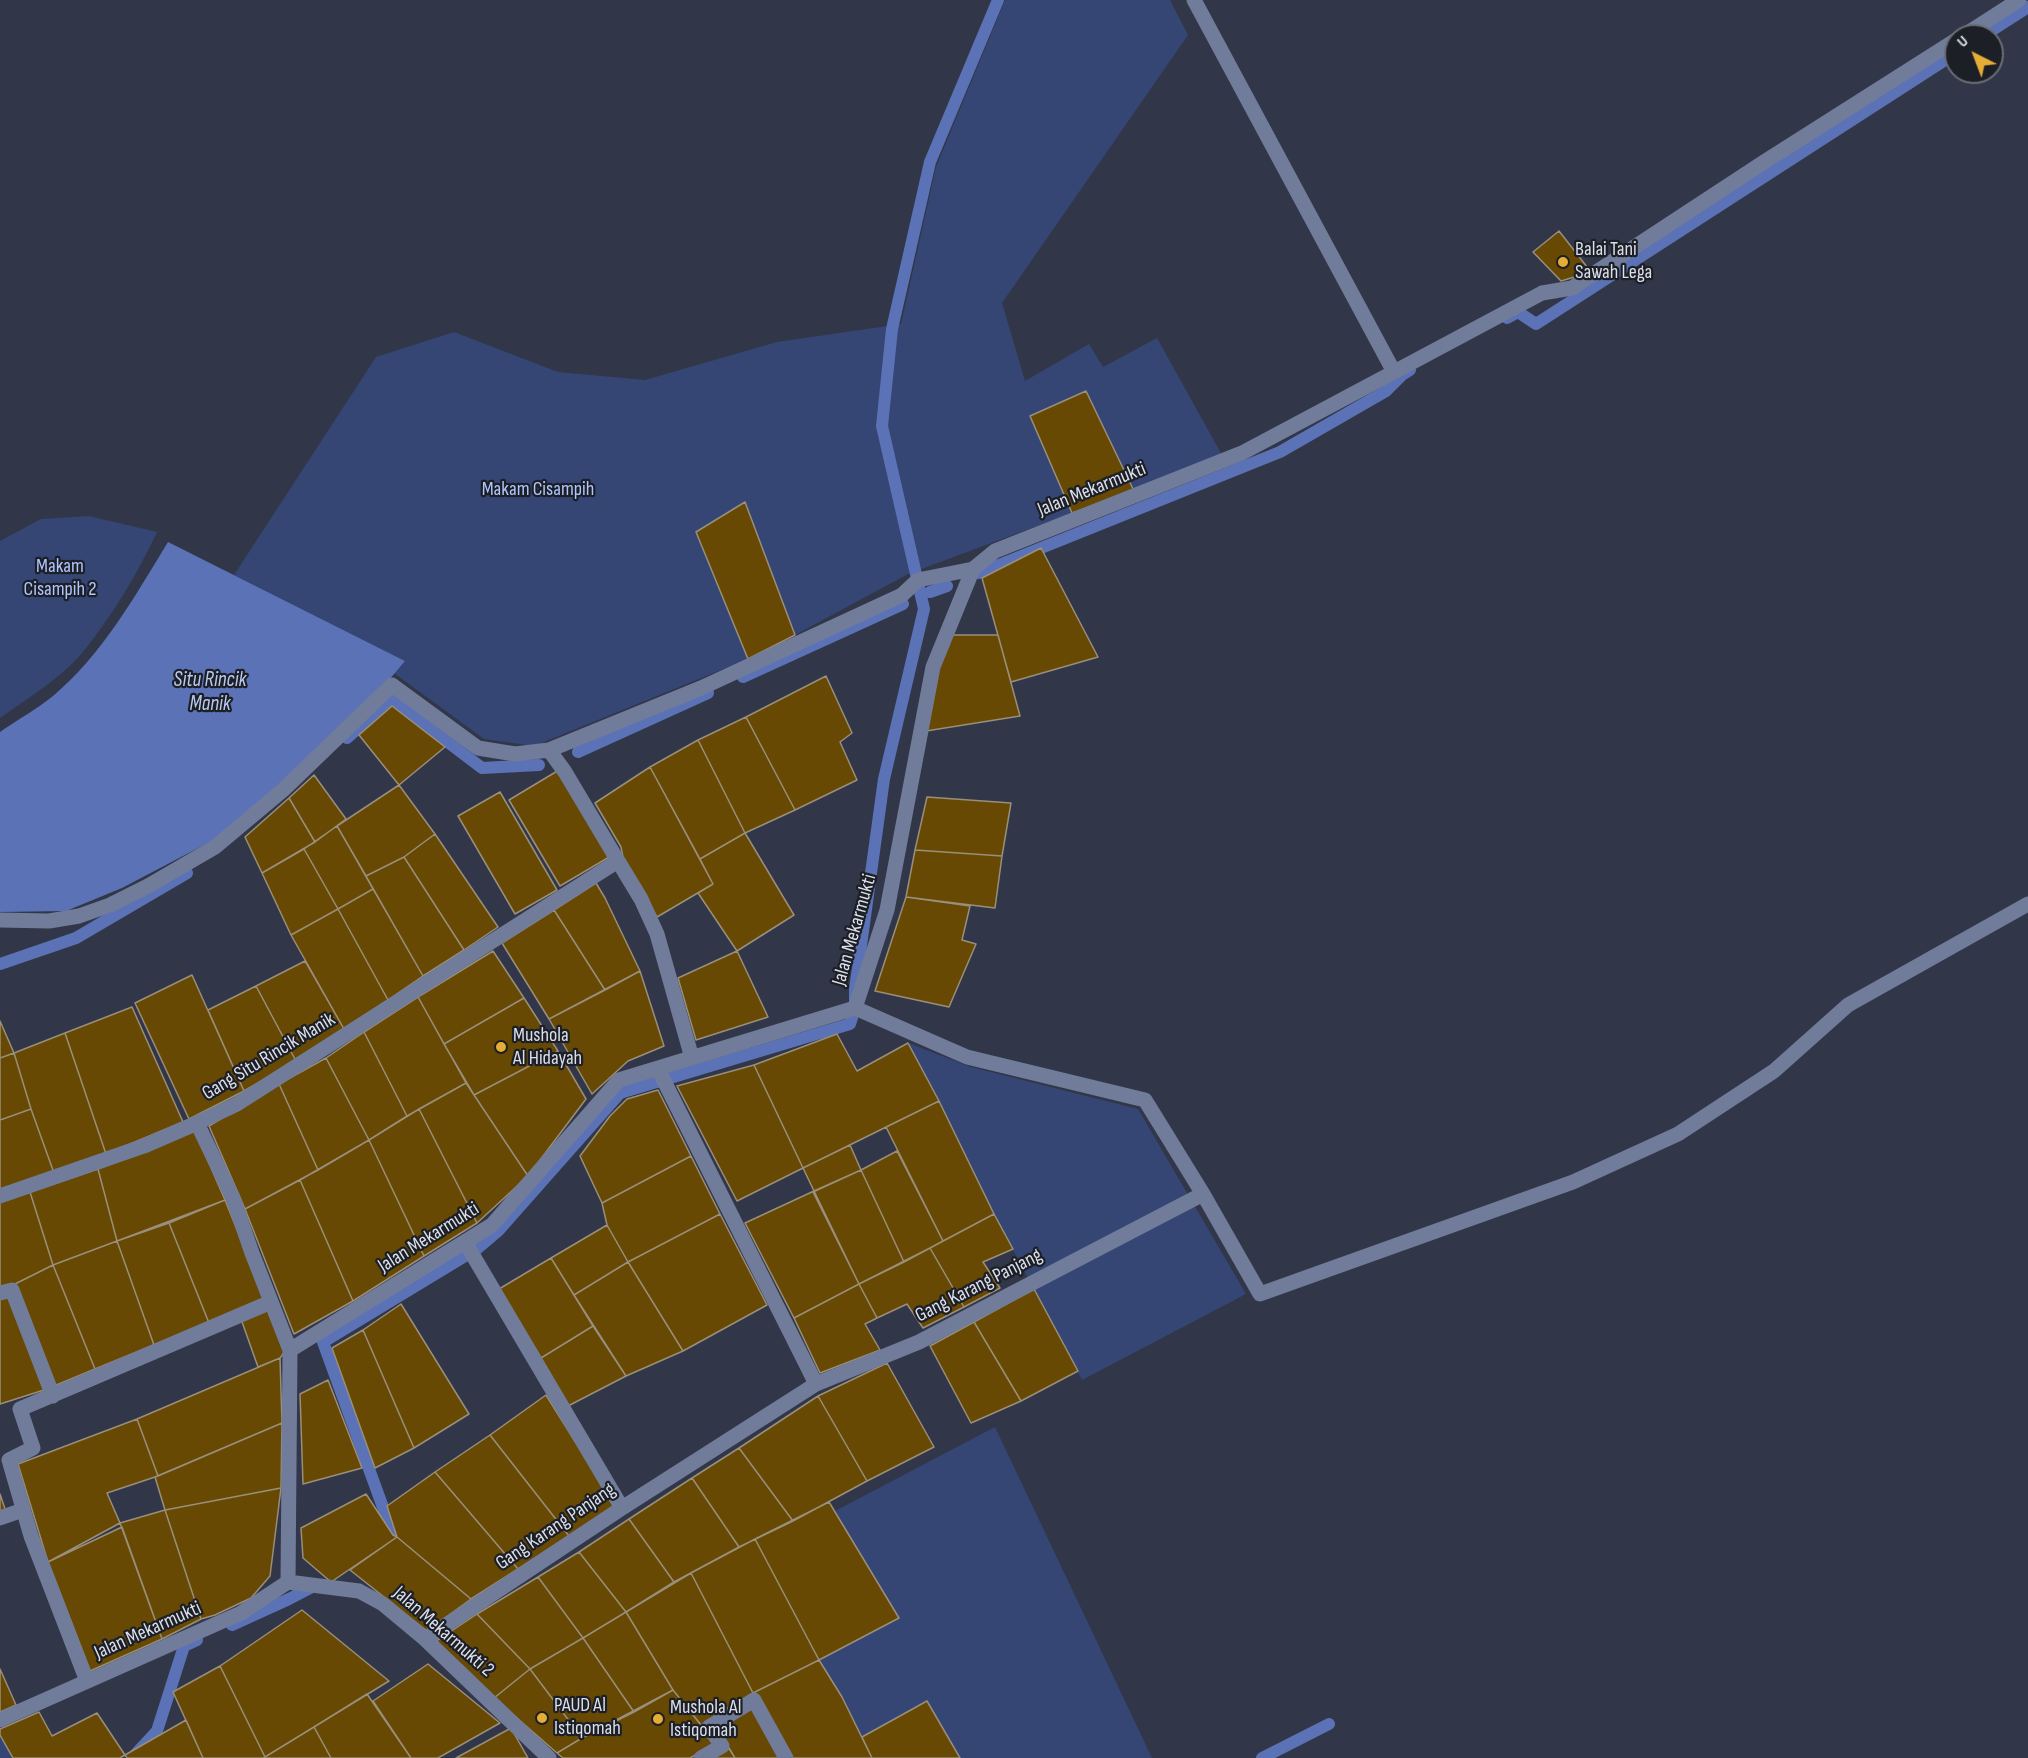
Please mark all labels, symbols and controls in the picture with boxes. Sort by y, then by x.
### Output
north arrow [1944,24,2004,84]
text: U [1954,32,1972,52]
place label: Balai Tani Sawah Lega [1575,238,1652,285]
marker: Balai Tani Sawah Lega [1556,255,1570,269]
street label: Jalan Mekarmukti [1034,457,1150,523]
park label: Makam Cisampih [482,478,594,502]
park label: Makam Cisampih 2 [23,555,97,602]
water label: Situ Rincik Manik [174,668,246,718]
street label: Jalan Mekarmukti [828,872,882,988]
street label: Gang Situ Rincik Manik [198,1008,340,1106]
place label: Mushola Al Hidayah [513,1024,582,1071]
marker: Mushola Al Hidayah [494,1040,508,1054]
street label: Jalan Mekarmukti [374,1197,484,1279]
street label: Gang Karang Panjang [912,1244,1046,1328]
street label: Gang Karang Panjang [492,1478,620,1576]
street label: Jalan Mekarmukti 2 [388,1582,498,1682]
street label: Jalan Mekarmukti [91,1597,205,1665]
place label: PAUD Al Istiqomah [554,1694,621,1741]
place label: Mushola Al Istiqomah [670,1696,741,1743]
marker: PAUD Al Istiqomah [535,1711,549,1725]
marker: Mushola Al Istiqomah [651,1712,665,1726]

